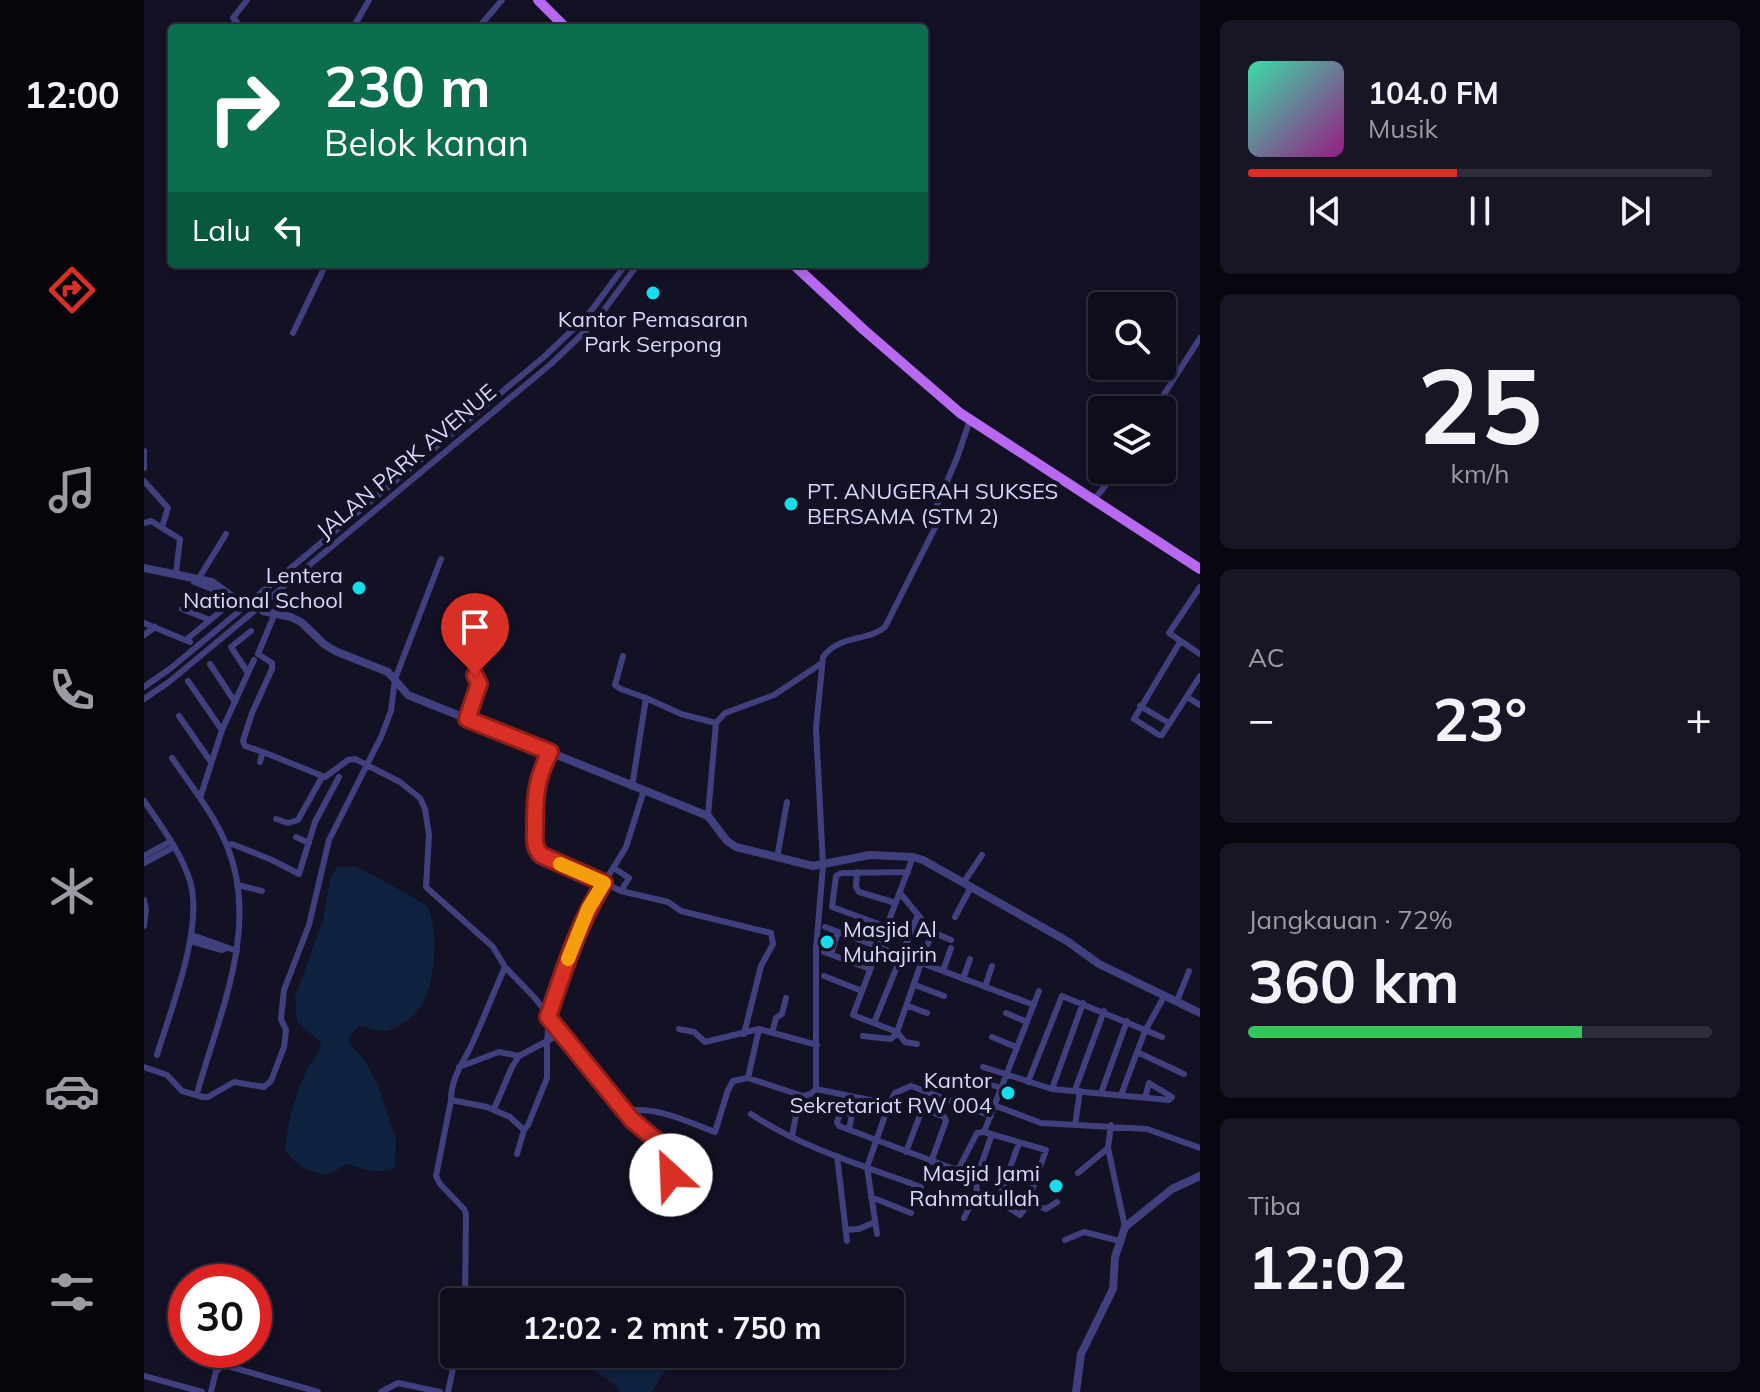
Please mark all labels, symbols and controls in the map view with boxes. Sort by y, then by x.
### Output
text: 230 m [324,51,491,121]
icon: right [192,56,296,160]
text: 12:00 [24,72,120,117]
text: 104.0 FM [1368,74,1499,112]
text: Musik [1368,112,1438,145]
text: Belok kanan [324,120,529,165]
icon: previous [1303,189,1347,233]
icon: pause [1458,189,1502,233]
icon: next [1613,189,1657,233]
icon: left [267,208,311,252]
text: Lalu [192,211,251,249]
icon: directions [44,262,100,318]
marker: Kantor Pemasaran Park Serpong [644,284,662,302]
map controls [1088,292,1176,484]
button: search [1088,292,1176,380]
place label: Kantor Pemasaran Park Serpong [558,305,748,358]
text: 25 [1418,339,1542,470]
street label: JALAN PARK AVENUE [311,378,501,544]
button: layers [1088,396,1176,484]
text: km/h [1451,457,1509,490]
icon: music [44,462,100,518]
place label: PT. ANUGERAH SUKSES BERSAMA (STM 2) [807,477,1058,530]
marker: PT. ANUGERAH SUKSES BERSAMA (STM 2) [782,495,800,513]
place label: Lentera National School [183,561,343,614]
marker: Lentera National School [350,579,368,597]
pin [441,593,509,675]
icon: arrive [453,605,497,649]
text: AC [1248,641,1285,674]
icon: phone [44,662,100,718]
text: 23° [1433,681,1527,756]
text: − [1248,691,1274,746]
text: + [1686,691,1712,746]
icon: climate [44,863,100,919]
text: Jangkauan · 72% [1248,903,1453,936]
place label: Masjid Al Muhajirin [843,915,937,968]
marker: Masjid Al Muhajirin [818,933,836,951]
text: 360 km [1248,943,1460,1018]
icon: car [44,1063,100,1119]
place label: Kantor Sekretariat RW 004 [790,1066,992,1119]
marker: Kantor Sekretariat RW 004 [999,1084,1017,1102]
position arrow [629,1133,713,1217]
place label: Masjid Jami Rahmatullah [909,1159,1040,1212]
marker: Masjid Jami Rahmatullah [1047,1177,1065,1195]
text: Tiba [1248,1189,1301,1222]
text: 12:02 [1248,1229,1407,1304]
icon: filters [44,1264,100,1320]
speed limit sign: 30 [168,1264,272,1368]
text: 12:02 · 2 mnt · 750 m [522,1309,822,1347]

